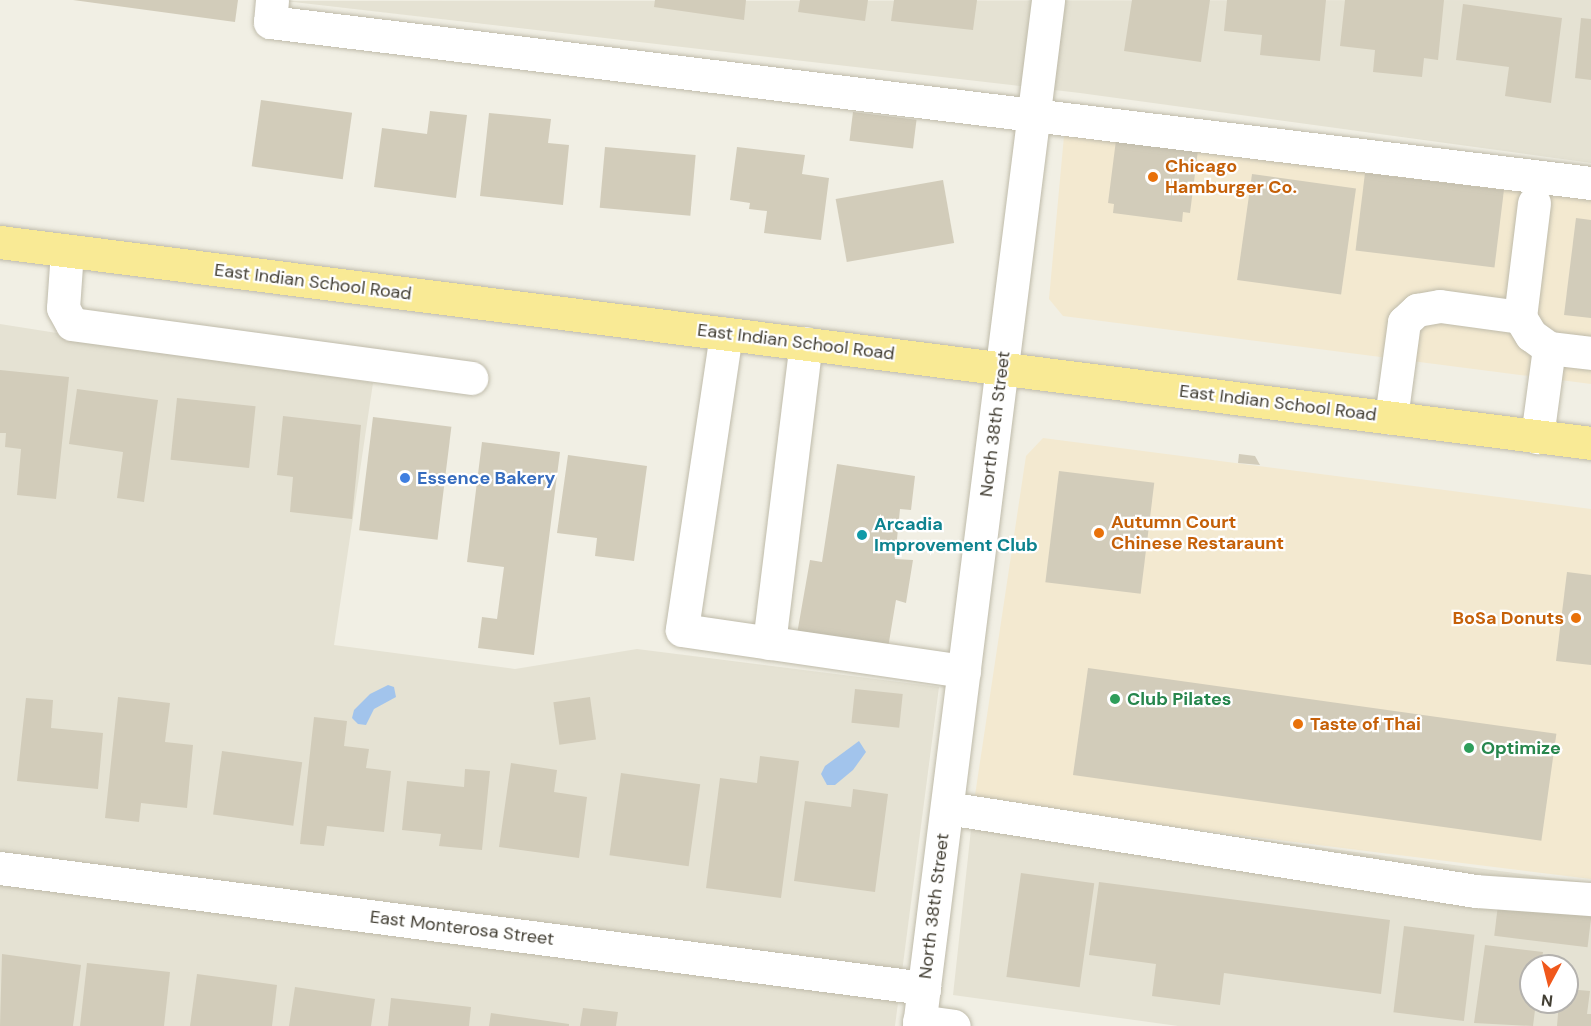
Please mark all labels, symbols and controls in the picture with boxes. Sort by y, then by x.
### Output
place label: Chicago Hamburger Co. [1165,156,1297,198]
marker: Chicago Hamburger Co. [1146,170,1160,184]
street label: East Indian School Road [213,259,413,305]
street label: East Indian School Road [696,319,896,365]
street label: North 38th Street [975,350,1015,498]
street label: East Indian School Road [1178,380,1378,426]
place label: Essence Bakery [417,467,555,489]
marker: Essence Bakery [398,471,412,485]
place label: Autumn Court Chinese Restaraunt [1111,512,1284,554]
place label: Arcadia Improvement Club [874,514,1038,556]
marker: Autumn Court Chinese Restaraunt [1092,526,1106,540]
marker: Arcadia Improvement Club [855,528,869,542]
place label: BoSa Donuts [1453,607,1564,629]
marker: BoSa Donuts [1569,611,1583,625]
place label: Club Pilates [1127,688,1231,710]
marker: Club Pilates [1108,692,1122,706]
place label: Taste of Thai [1310,713,1421,735]
marker: Taste of Thai [1291,717,1305,731]
place label: Optimize [1481,737,1561,759]
marker: Optimize [1462,741,1476,755]
street label: North 38th Street [914,832,954,980]
street label: East Monterosa Street [369,906,555,950]
north arrow [1519,954,1579,1014]
text: N [1540,989,1554,1012]

